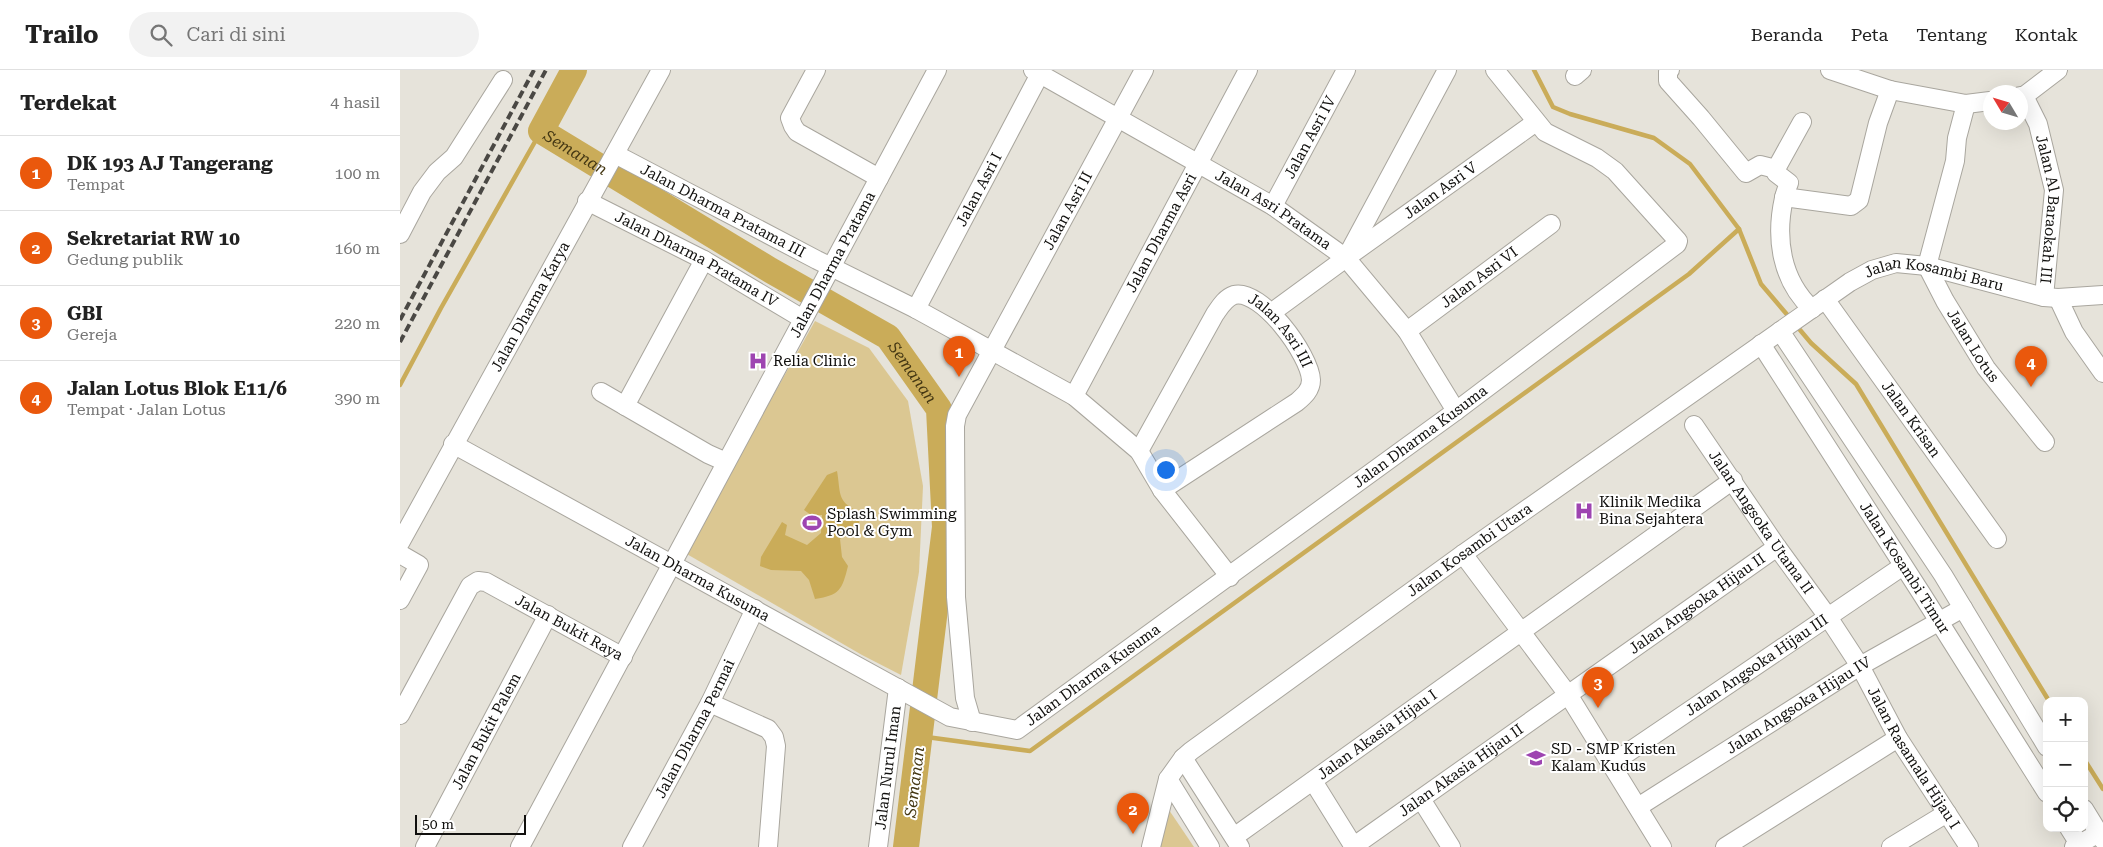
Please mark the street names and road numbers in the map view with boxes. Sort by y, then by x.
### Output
street label: Jalan Asri IV [1280,92,1340,182]
street label: Jalan Al Baraokah III [2032,133,2063,284]
street label: Jalan Asri I [952,150,1006,229]
street label: Jalan Asri V [1400,158,1481,223]
street label: Jalan Dharma Pratama III [638,160,809,261]
street label: Jalan Asri Pratama [1212,166,1335,254]
street label: Jalan Asri II [1039,168,1096,253]
street label: Jalan Dharma Asri [1122,170,1200,295]
street label: Jalan Dharma Pratama [786,189,879,341]
street label: Jalan Dharma Pratama IV [612,208,782,311]
street label: Jalan Dharma Karya [487,238,574,375]
street label: Jalan Asri VI [1437,243,1521,312]
street label: Jalan Kosambi Baru [1861,254,2006,295]
street label: Jalan Asri III [1245,289,1316,370]
street label: Jalan Lotus [1943,306,2003,386]
street label: Jalan Krisan [1878,378,1945,461]
street label: Jalan Dharma Kusuma [1350,382,1491,492]
street label: Jalan Angsoka Utama II [1705,447,1817,597]
street label: Jalan Kosambi Timur [1856,498,1954,637]
street label: Jalan Kosambi Utara [1404,499,1535,601]
street label: Jalan Dharma Kusuma [622,531,773,625]
street label: Jalan Angsoka Hijau II [1625,549,1769,658]
street label: Jalan Bukit Raya [512,591,626,664]
street label: Jalan Angsoka Hijau III [1682,611,1831,720]
street label: Jalan Dharma Kusuma [1022,620,1164,730]
street label: Jalan Angsoka Hijau IV [1723,653,1874,758]
street label: Jalan Dharma Permai [651,656,739,801]
street label: Jalan Bukit Palem [448,670,525,793]
street label: Jalan Rasamala Hijau I [1864,684,1964,832]
street label: Jalan Akasia Hijau I [1314,686,1440,783]
street label: Jalan Nurul Iman [871,704,905,831]
street label: Jalan Akasia Hijau II [1395,720,1527,821]

